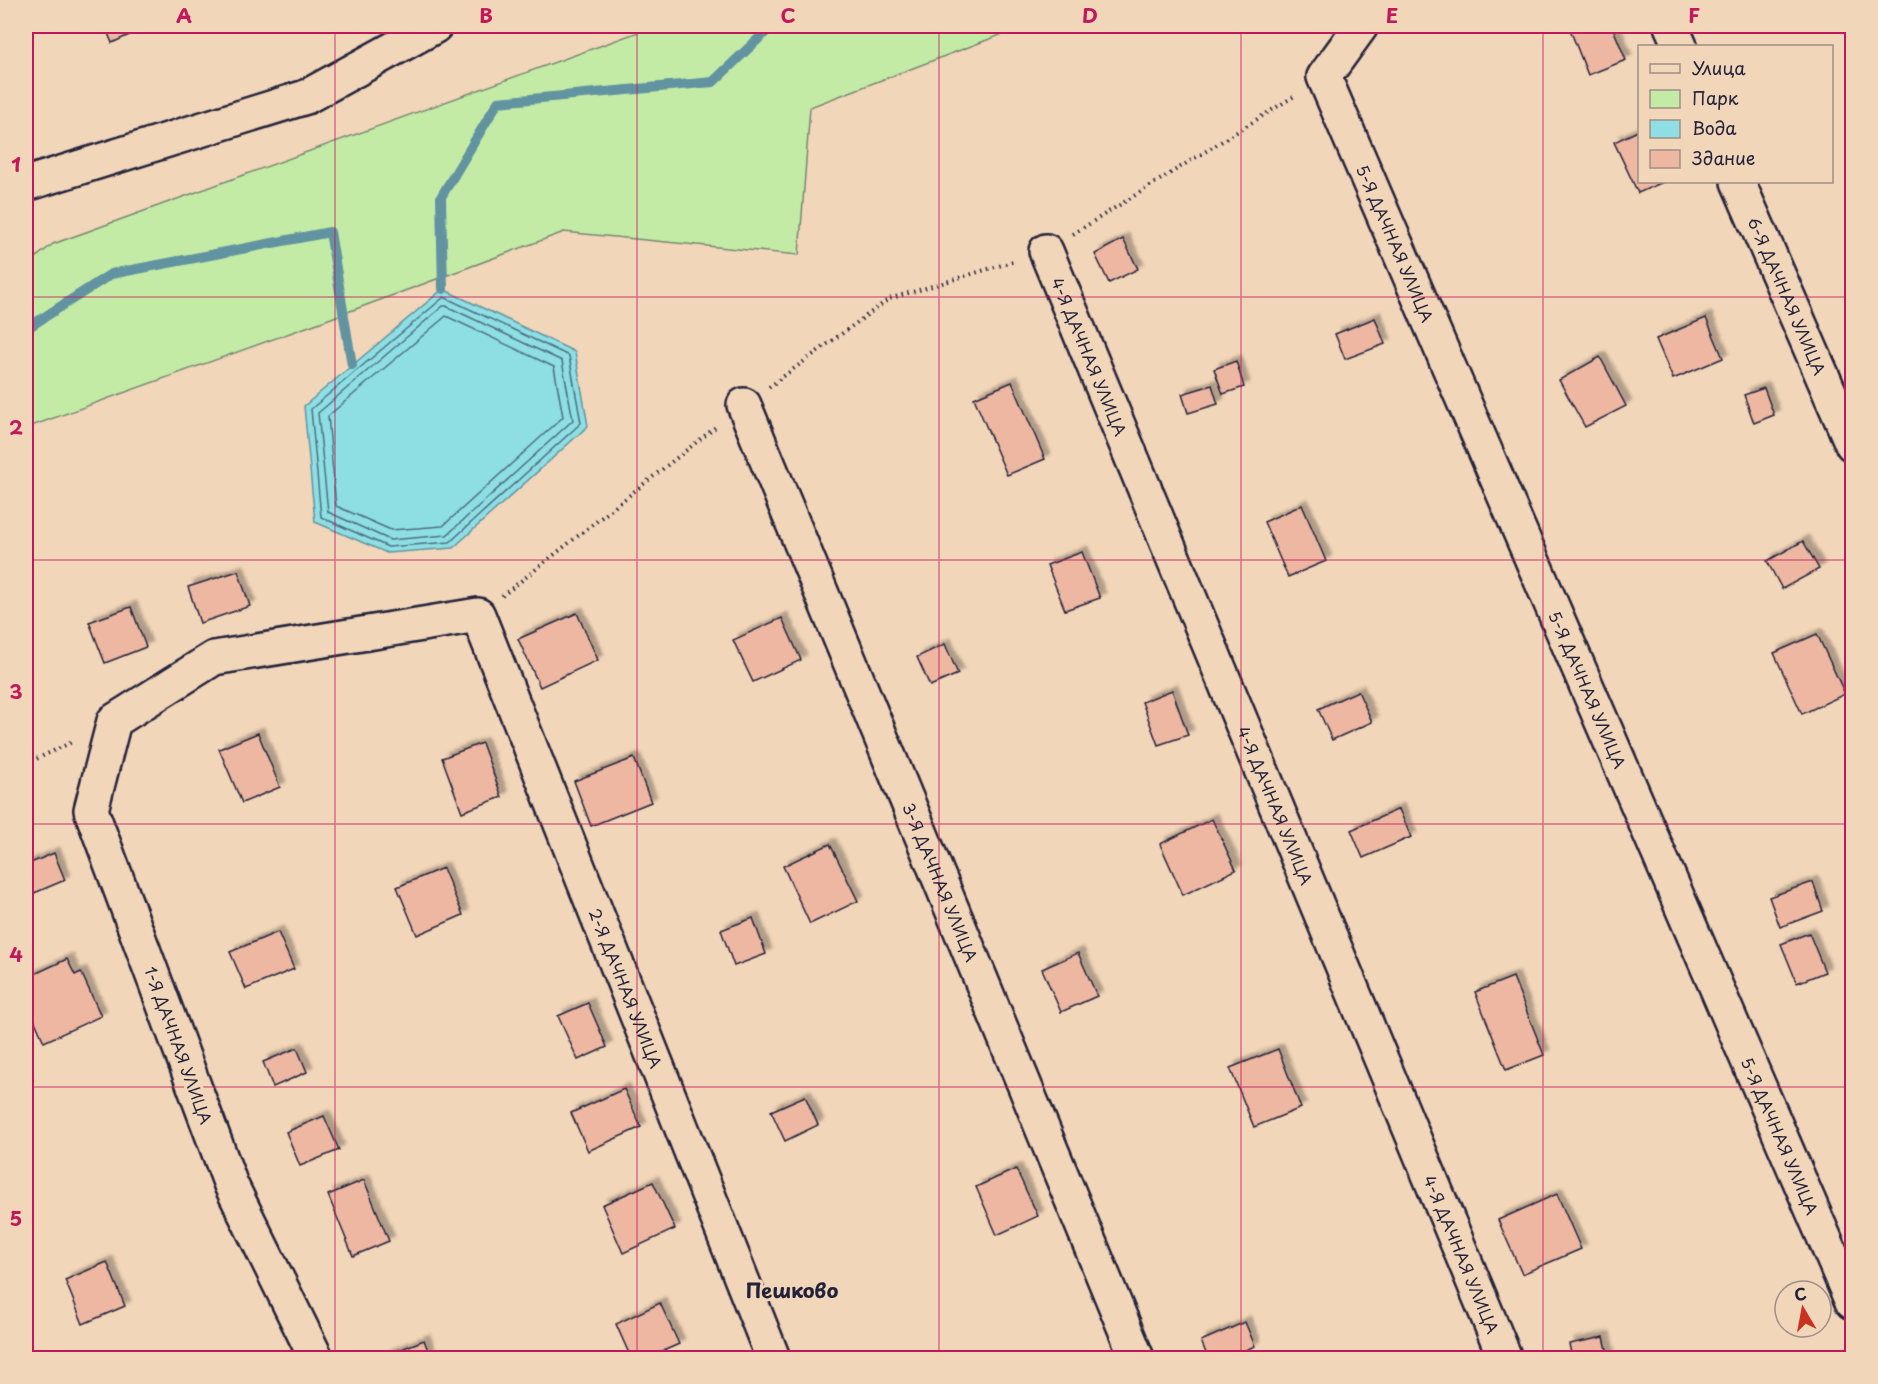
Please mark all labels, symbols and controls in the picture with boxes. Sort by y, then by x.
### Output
text: A [176,0,192,30]
text: B [479,0,493,30]
text: C [780,0,796,30]
text: D [1082,0,1098,30]
text: E [1386,0,1398,30]
text: F [1688,0,1700,30]
legend [1638,45,1833,183]
text: Улица [1692,54,1746,81]
text: Парк [1692,84,1739,111]
text: Вода [1692,114,1737,141]
text: Здание [1692,144,1755,171]
text: 1 [11,149,21,179]
street label: 5-Я ДАЧНАЯ УЛИЦА [1351,161,1440,326]
street label: 6-Я ДАЧНАЯ УЛИЦА [1743,213,1832,379]
street label: 4-Я ДАЧНАЯ УЛИЦА [1046,273,1133,439]
text: 2 [9,412,23,442]
street label: 5-Я ДАЧНАЯ УЛИЦА [1543,607,1633,772]
text: 3 [9,676,23,706]
street label: 4-Я ДАЧНАЯ УЛИЦА [1232,722,1319,888]
street label: 3-Я ДАЧНАЯ УЛИЦА [897,799,984,965]
street label: 2-Я ДАЧНАЯ УЛИЦА [584,905,669,1072]
text: 4 [9,939,23,969]
street label: 1-Я ДАЧНАЯ УЛИЦА [139,963,219,1127]
street label: 5-Я ДАЧНАЯ УЛИЦА [1736,1053,1825,1218]
street label: 4-Я ДАЧНАЯ УЛИЦА [1418,1171,1506,1337]
text: 5 [10,1203,22,1233]
district label: Пешково [746,1275,838,1305]
north arrow [1773,1279,1833,1339]
text: С [1792,1280,1808,1306]

